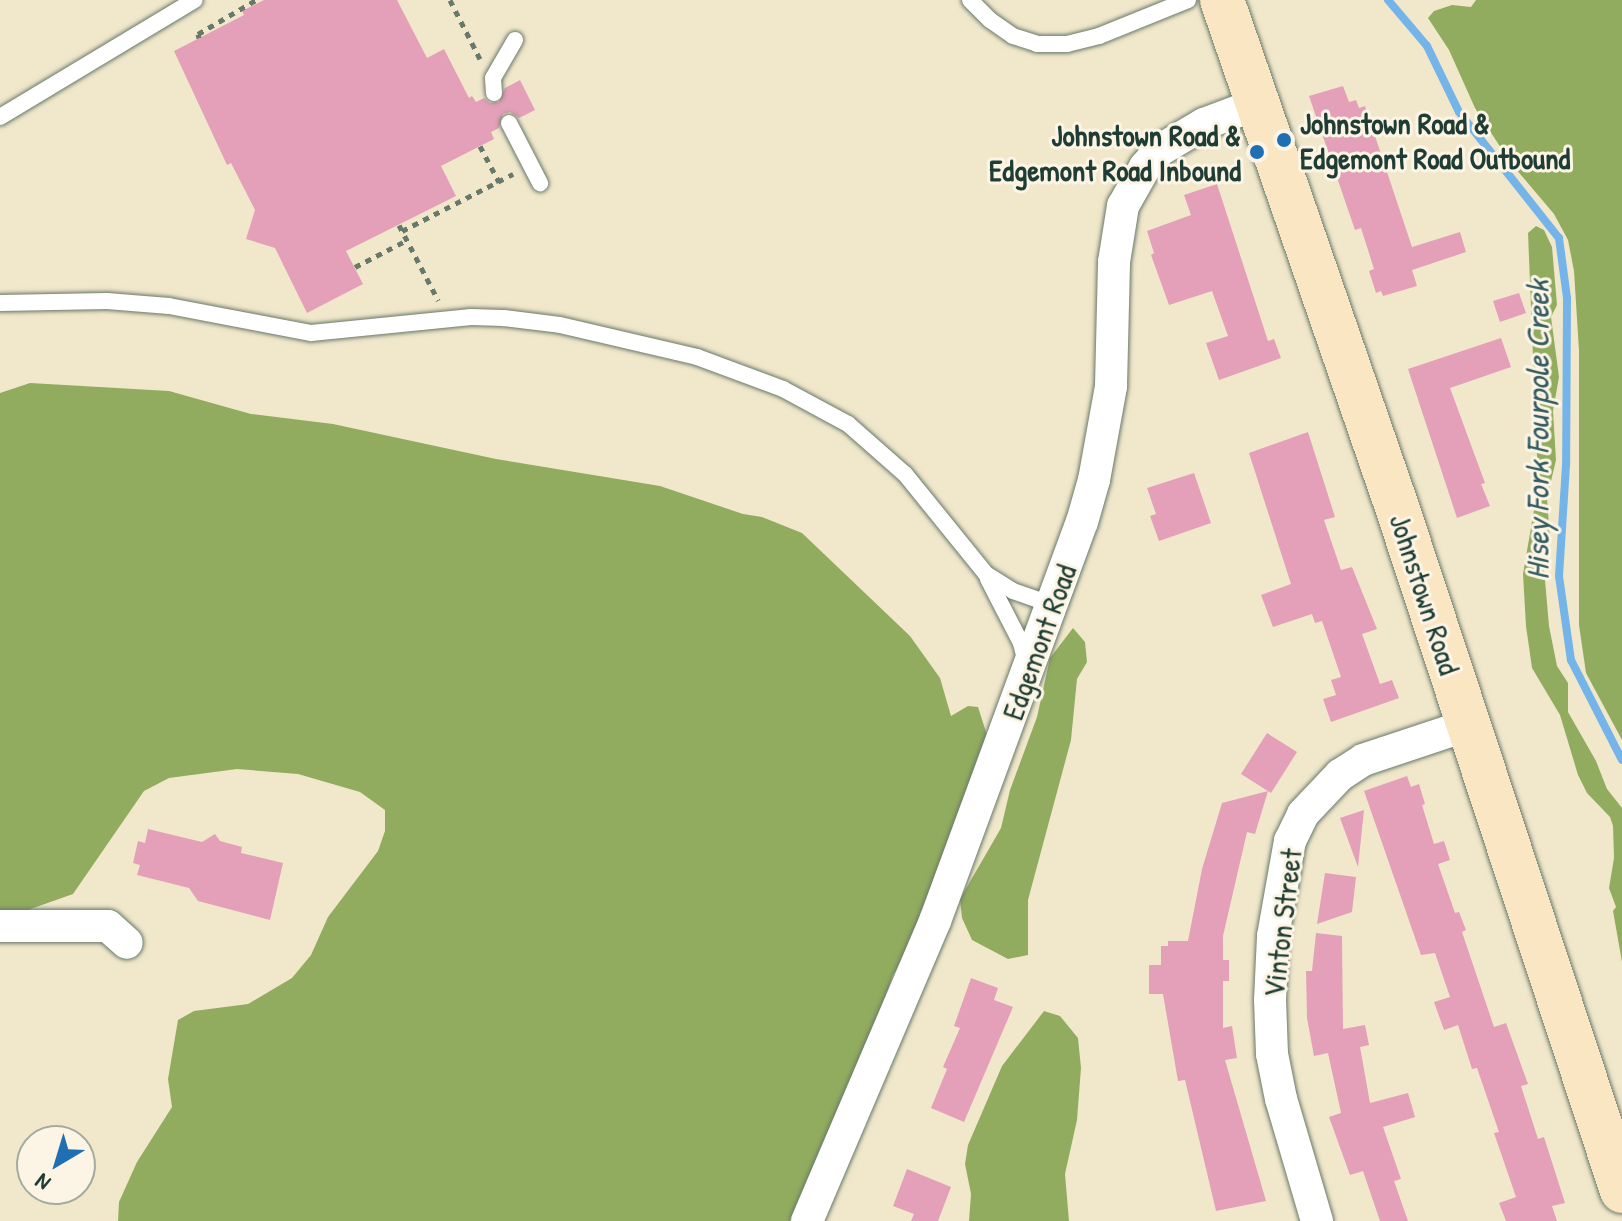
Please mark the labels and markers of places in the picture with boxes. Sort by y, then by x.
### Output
place label: Johnstown Road & Edgemont Road Outbound [1300,105,1570,176]
place label: Johnstown Road & Edgemont Road Inbound [989,117,1241,188]
marker: Johnstown Road & Edgemont Road Outbound [1275,131,1293,149]
marker: Johnstown Road & Edgemont Road Inbound [1248,143,1266,161]

